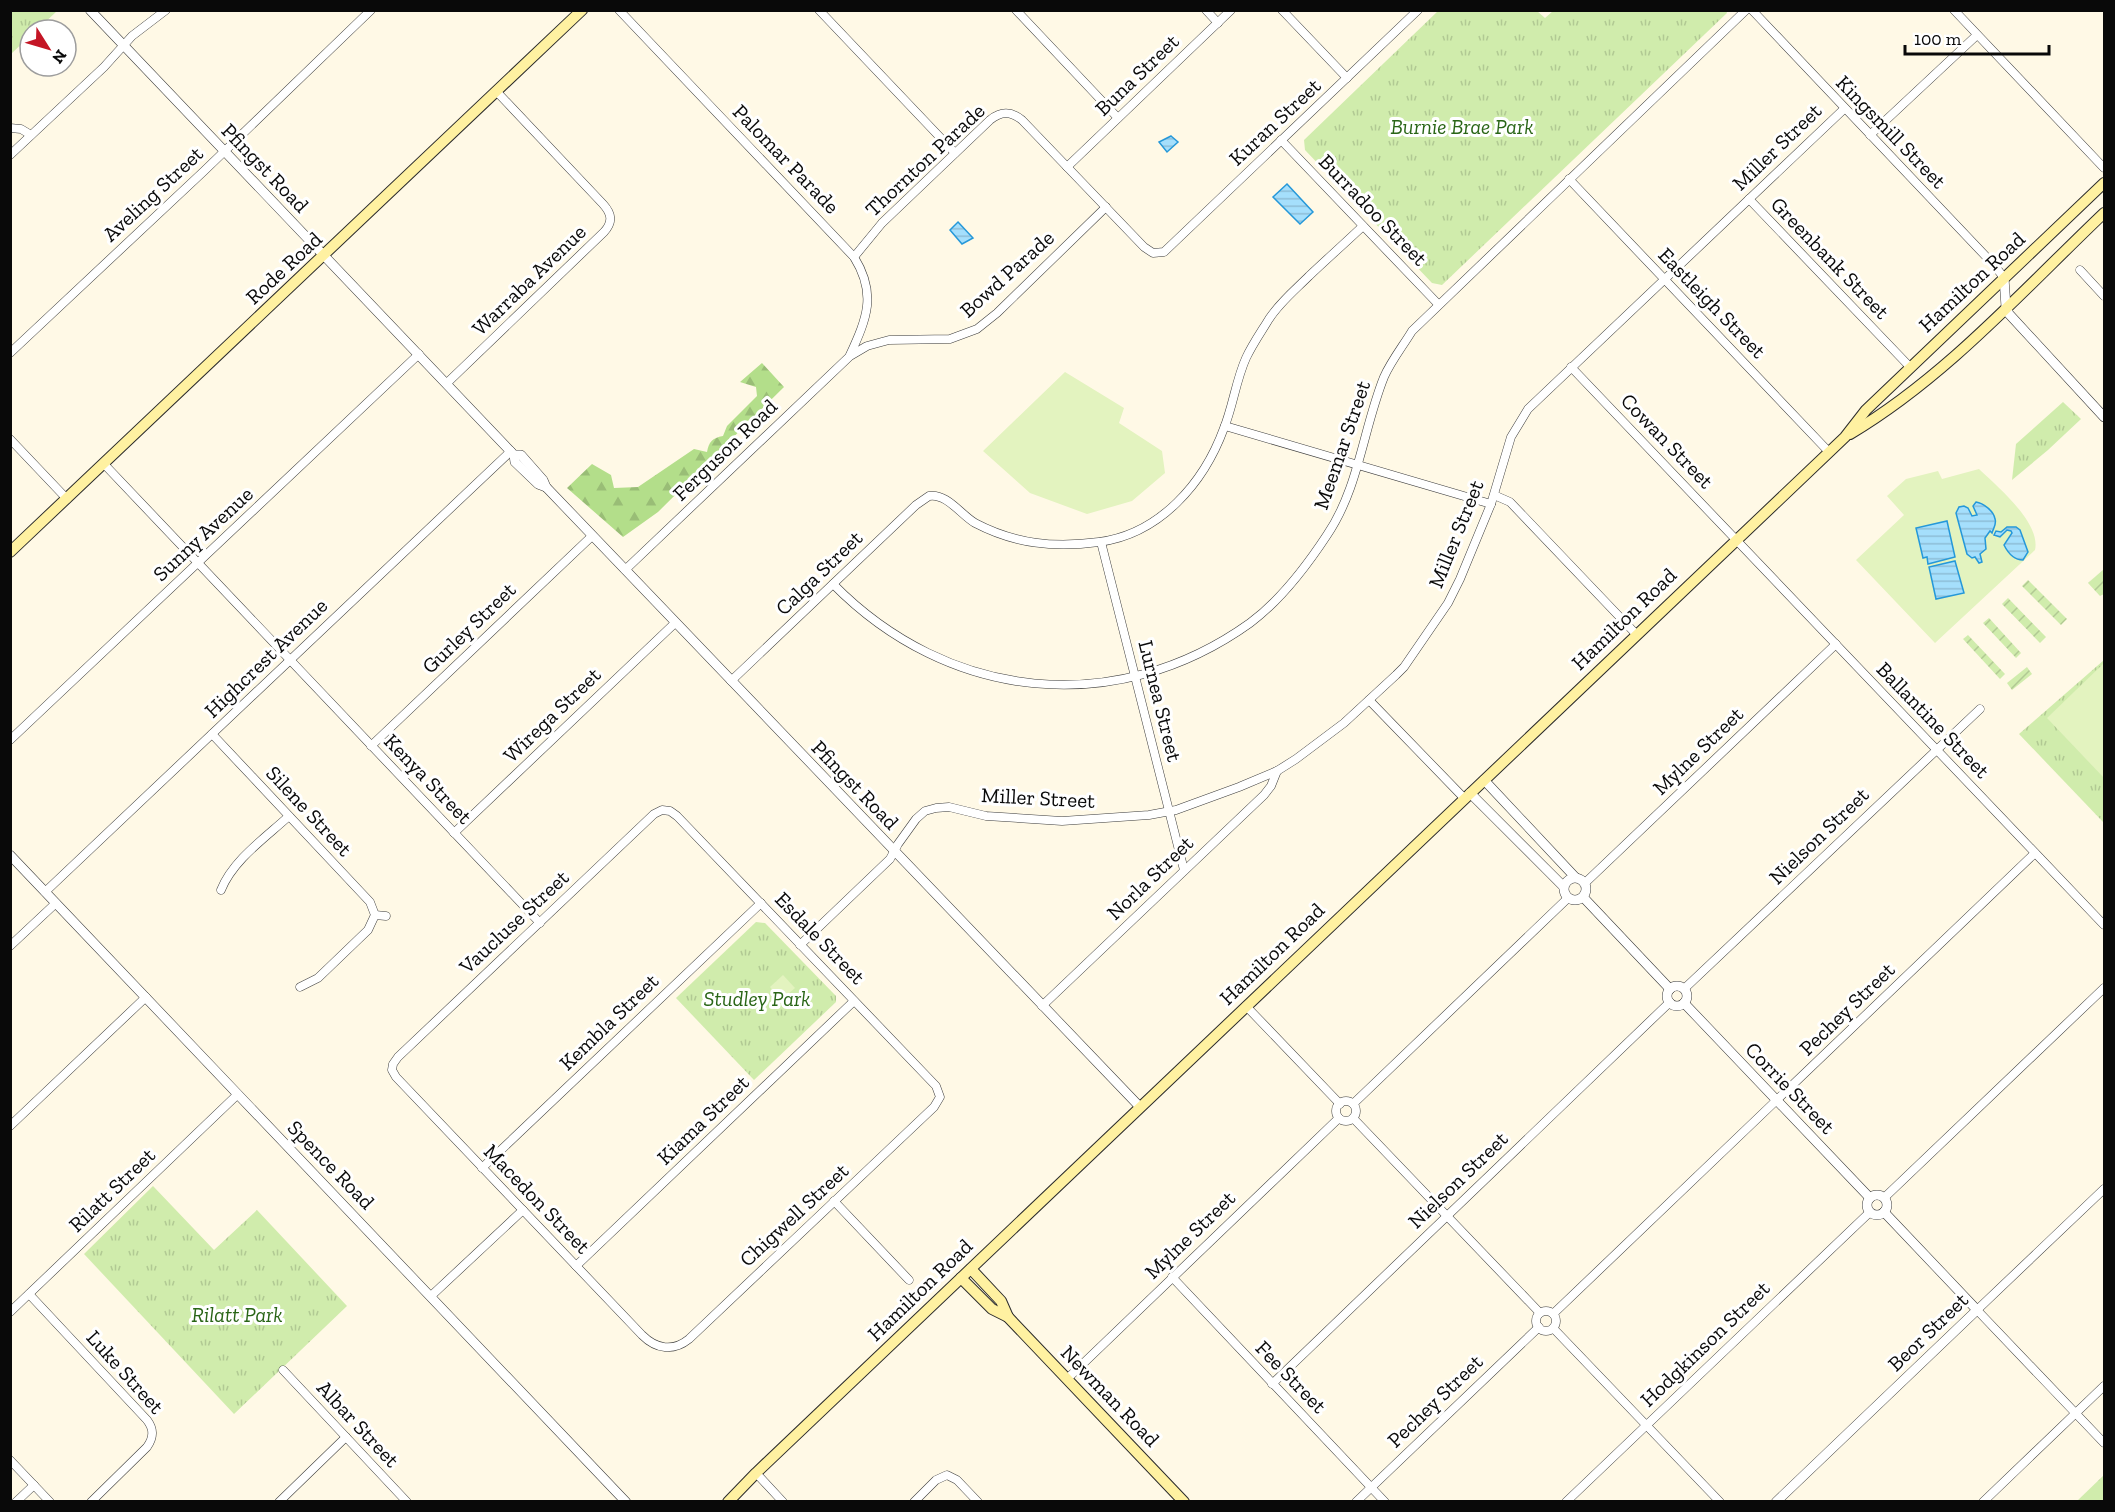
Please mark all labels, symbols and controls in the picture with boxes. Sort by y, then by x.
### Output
north arrow [18,18,78,78]
scale bar [1905,18,2049,56]
street label: Buna Street [1090,28,1184,121]
text: 100 m [1914,28,1962,50]
text: N [48,46,71,67]
street label: Kingsmill Street [1831,70,1952,193]
street label: Kuran Street [1224,73,1326,170]
street label: Thornton Parade [860,98,990,221]
street label: Miller Street [1727,98,1826,195]
street label: Palomar Parade [728,99,845,219]
park label: Burnie Brae Park [1390,114,1534,139]
street label: Pfingst Road [217,118,314,218]
street label: Aveling Street [97,141,208,246]
street label: Burradoo Street [1314,149,1433,271]
street label: Greenbank Street [1766,192,1895,324]
street label: Warraba Avenue [467,219,591,340]
street label: Bowd Parade [955,225,1059,322]
street label: Rode Road [240,226,327,309]
street label: Hamilton Road [1913,226,2030,337]
street label: Eastleigh Street [1653,242,1772,363]
street label: Meemar Street [1308,377,1375,513]
street label: Cowan Street [1616,388,1719,494]
street label: Ferguson Road [667,393,782,506]
street label: Miller Street [1423,476,1489,591]
street label: Sunny Avenue [148,481,258,586]
street label: Calga Street [770,525,867,620]
street label: Hamilton Road [1566,562,1682,675]
street label: Gurley Street [417,577,521,678]
street label: Highcrest Avenue [199,593,332,723]
street label: Lurnea Street [1133,638,1188,764]
street label: Ballantine Street [1872,656,1995,783]
street label: Wirega Street [498,662,606,767]
street label: Mylne Street [1647,701,1748,800]
street label: Kenya Street [379,728,478,829]
street label: Pfingst Road [807,735,904,835]
street label: Silene Street [261,760,358,861]
street label: Miller Street [980,782,1096,813]
street label: Nielson Street [1764,782,1874,889]
street label: Norla Street [1101,830,1198,925]
street label: Vaucluse Street [453,864,574,979]
street label: Esdale Street [770,886,871,989]
street label: Hamilton Road [1214,897,1330,1010]
street label: Pechey Street [1794,957,1900,1060]
street label: Kembla Street [554,968,664,1075]
park label: Studley Park [704,986,810,1011]
street label: Corrie Street [1740,1037,1840,1139]
street label: Kiama Street [652,1070,754,1170]
street label: Spence Road [283,1115,380,1215]
street label: Nielson Street [1403,1126,1513,1233]
street label: Macedon Street [479,1139,596,1259]
street label: Rilatt Street [63,1142,160,1237]
street label: Chigwell Street [734,1158,853,1271]
street label: Mylne Street [1139,1185,1240,1284]
street label: Hamilton Road [862,1233,978,1346]
street label: Hodgkinson Street [1635,1275,1775,1412]
street label: Beor Street [1882,1287,1973,1376]
park label: Rilatt Park [191,1302,283,1327]
street label: Luke Street [81,1325,169,1419]
street label: Fee Street [1251,1335,1332,1418]
street label: Newman Road [1056,1340,1165,1452]
street label: Pechey Street [1382,1349,1488,1452]
street label: Albar Street [312,1375,405,1472]

